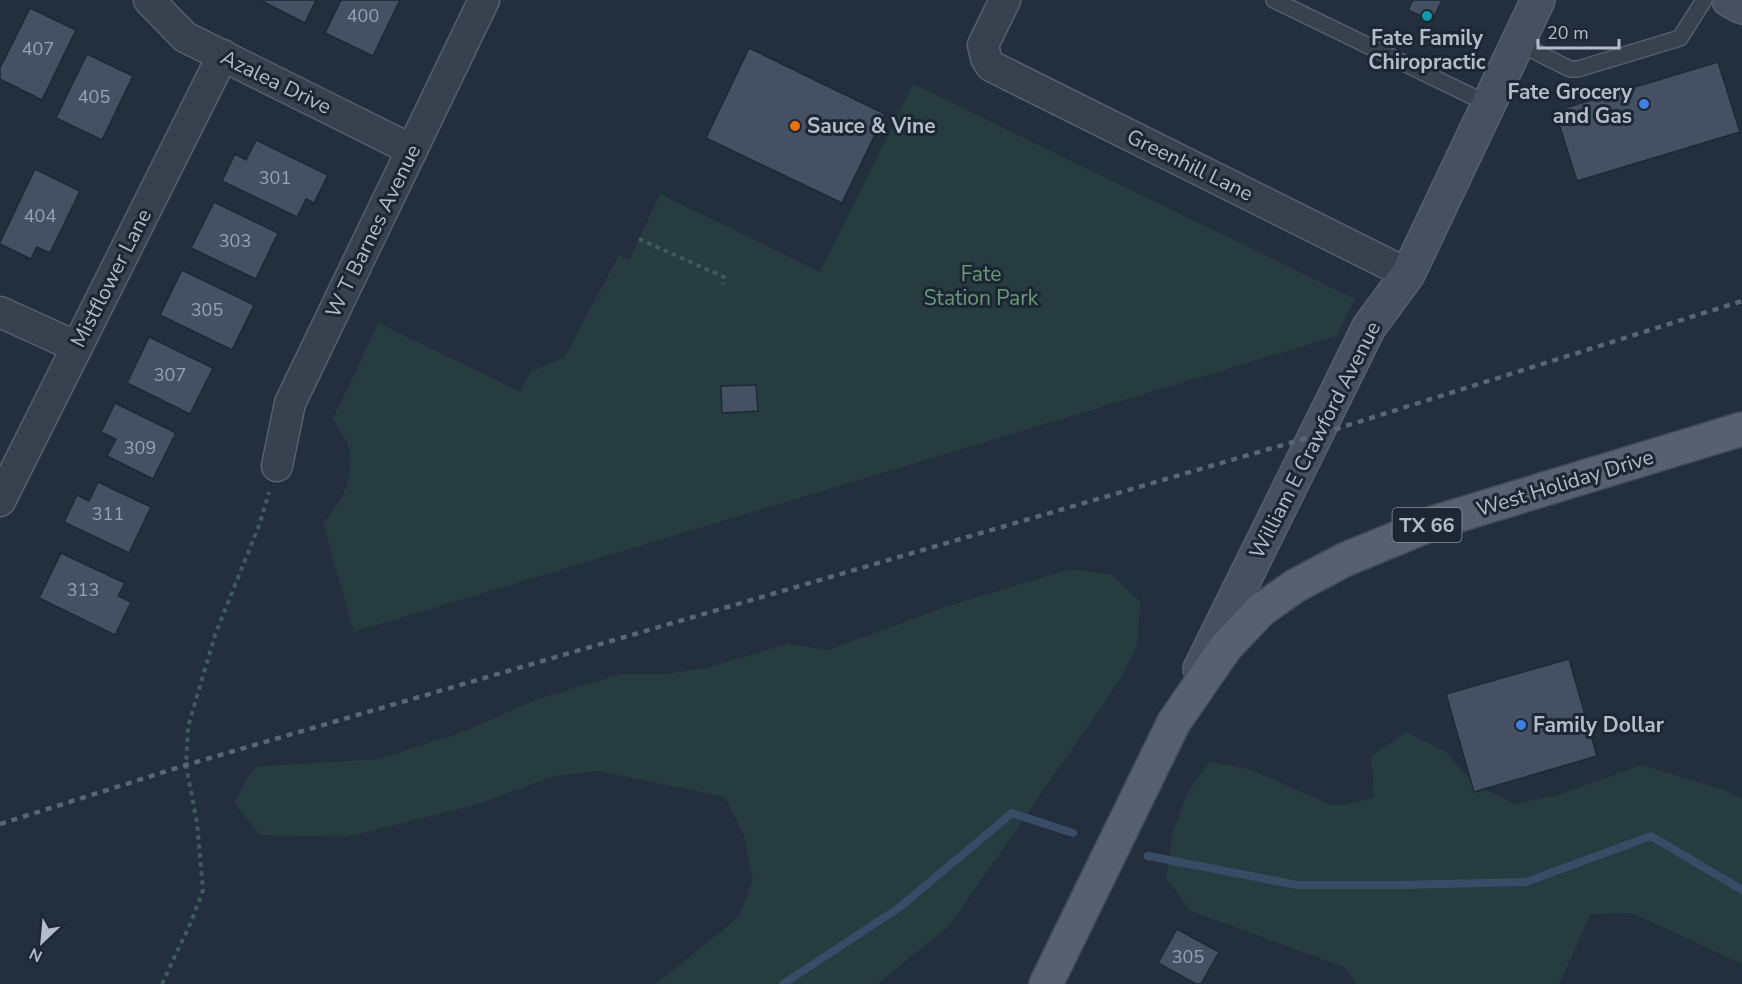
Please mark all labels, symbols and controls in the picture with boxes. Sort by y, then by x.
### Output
house number: 400 [347,4,379,28]
marker: Fate Family Chiropractic [1420,9,1434,23]
scale bar [1538,12,1619,50]
text: 20 m [1547,21,1589,45]
place label: Fate Family Chiropractic [1368,24,1486,76]
house number: 407 [22,37,54,61]
street label: Azalea Drive [216,43,336,121]
place label: Fate Grocery and Gas [1508,78,1633,130]
house number: 405 [78,85,110,109]
marker: Fate Grocery and Gas [1637,97,1651,111]
place label: Sauce & Vine [807,112,936,140]
marker: Sauce & Vine [788,119,802,133]
street label: Greenhill Lane [1122,122,1258,208]
street label: W T Barnes Avenue [319,140,427,322]
house number: 301 [259,166,291,190]
house number: 404 [24,204,56,228]
street label: Mistflower Lane [64,204,158,352]
house number: 303 [219,229,251,253]
park label: Fate Station Park [924,260,1039,312]
house number: 305 [191,298,223,322]
street label: William E Crawford Avenue [1243,317,1387,563]
house number: 307 [154,363,186,387]
house number: 309 [124,436,156,460]
street label: West Holiday Drive [1473,443,1657,523]
house number: 311 [92,502,124,526]
road number: TX 66 [1392,508,1462,542]
house number: 313 [67,578,99,602]
place label: Family Dollar [1533,711,1665,739]
marker: Family Dollar [1514,718,1528,732]
north arrow [12,912,72,972]
text: N [26,942,46,967]
house number: 305 [1172,945,1204,969]

